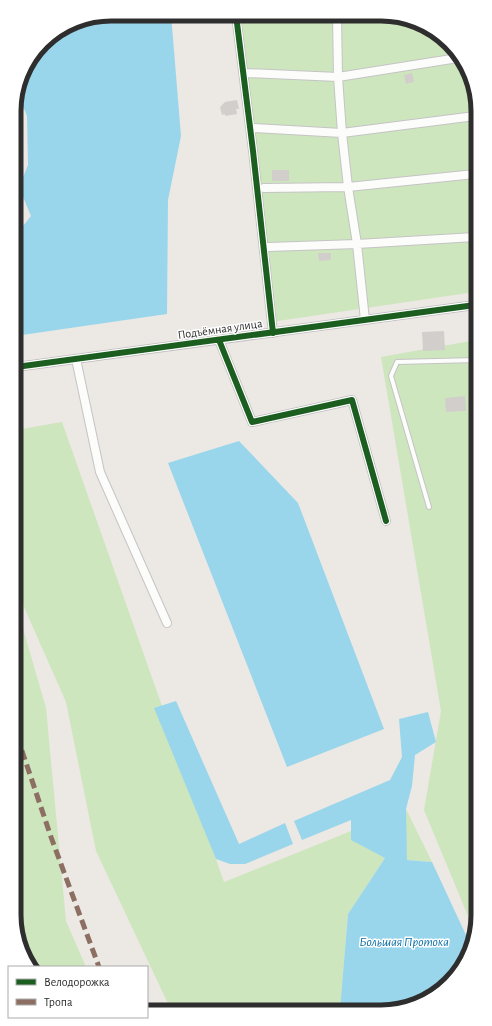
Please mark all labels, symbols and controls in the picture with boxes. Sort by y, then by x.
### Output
street label: Подъёмная улица [177,317,264,342]
water label: Большая Протока [359,936,449,949]
legend [8,966,148,1018]
text: Велодорожка [44,976,110,988]
text: Тропа [44,996,73,1008]

